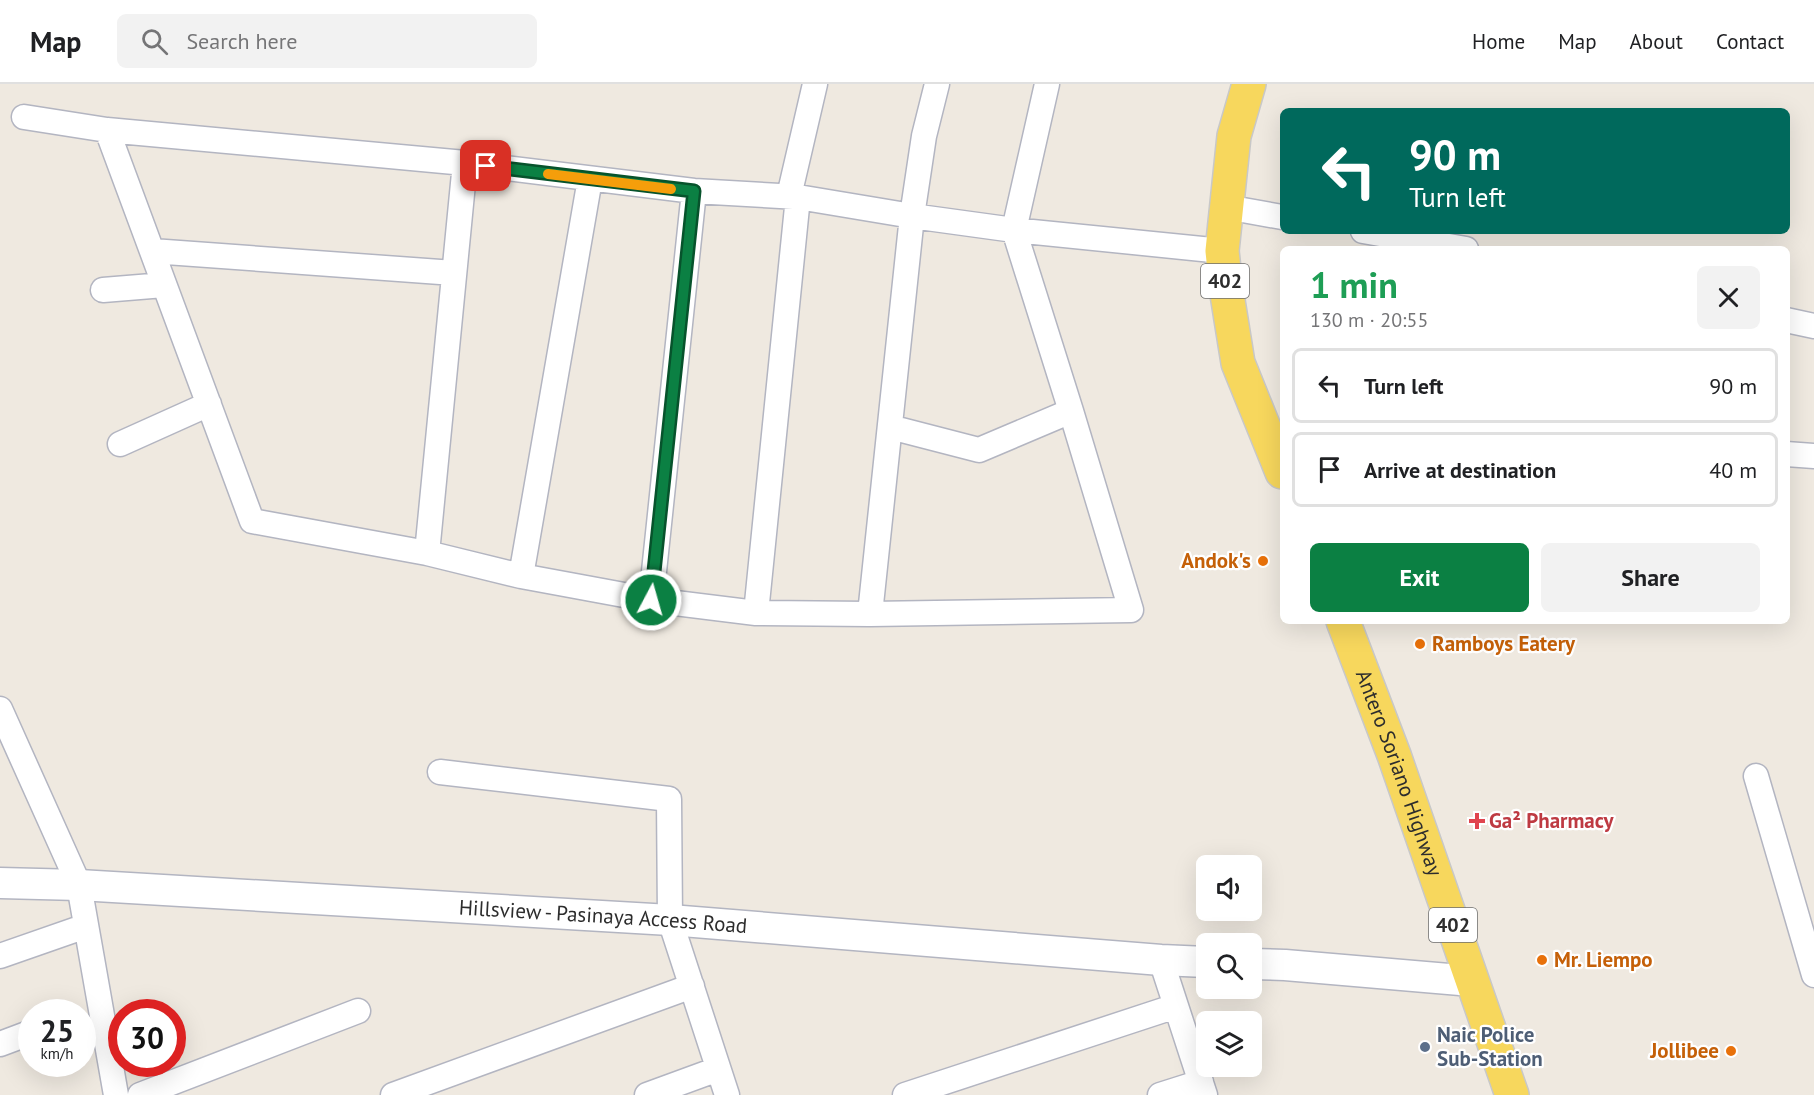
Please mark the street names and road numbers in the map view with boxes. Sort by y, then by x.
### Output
road number: 402 [1201,264,1249,298]
street label: Antero Soriano Highway [1350,666,1449,880]
street label: Hillsview - Pasinaya Access Road [458,894,748,939]
road number: 402 [1429,908,1477,942]

